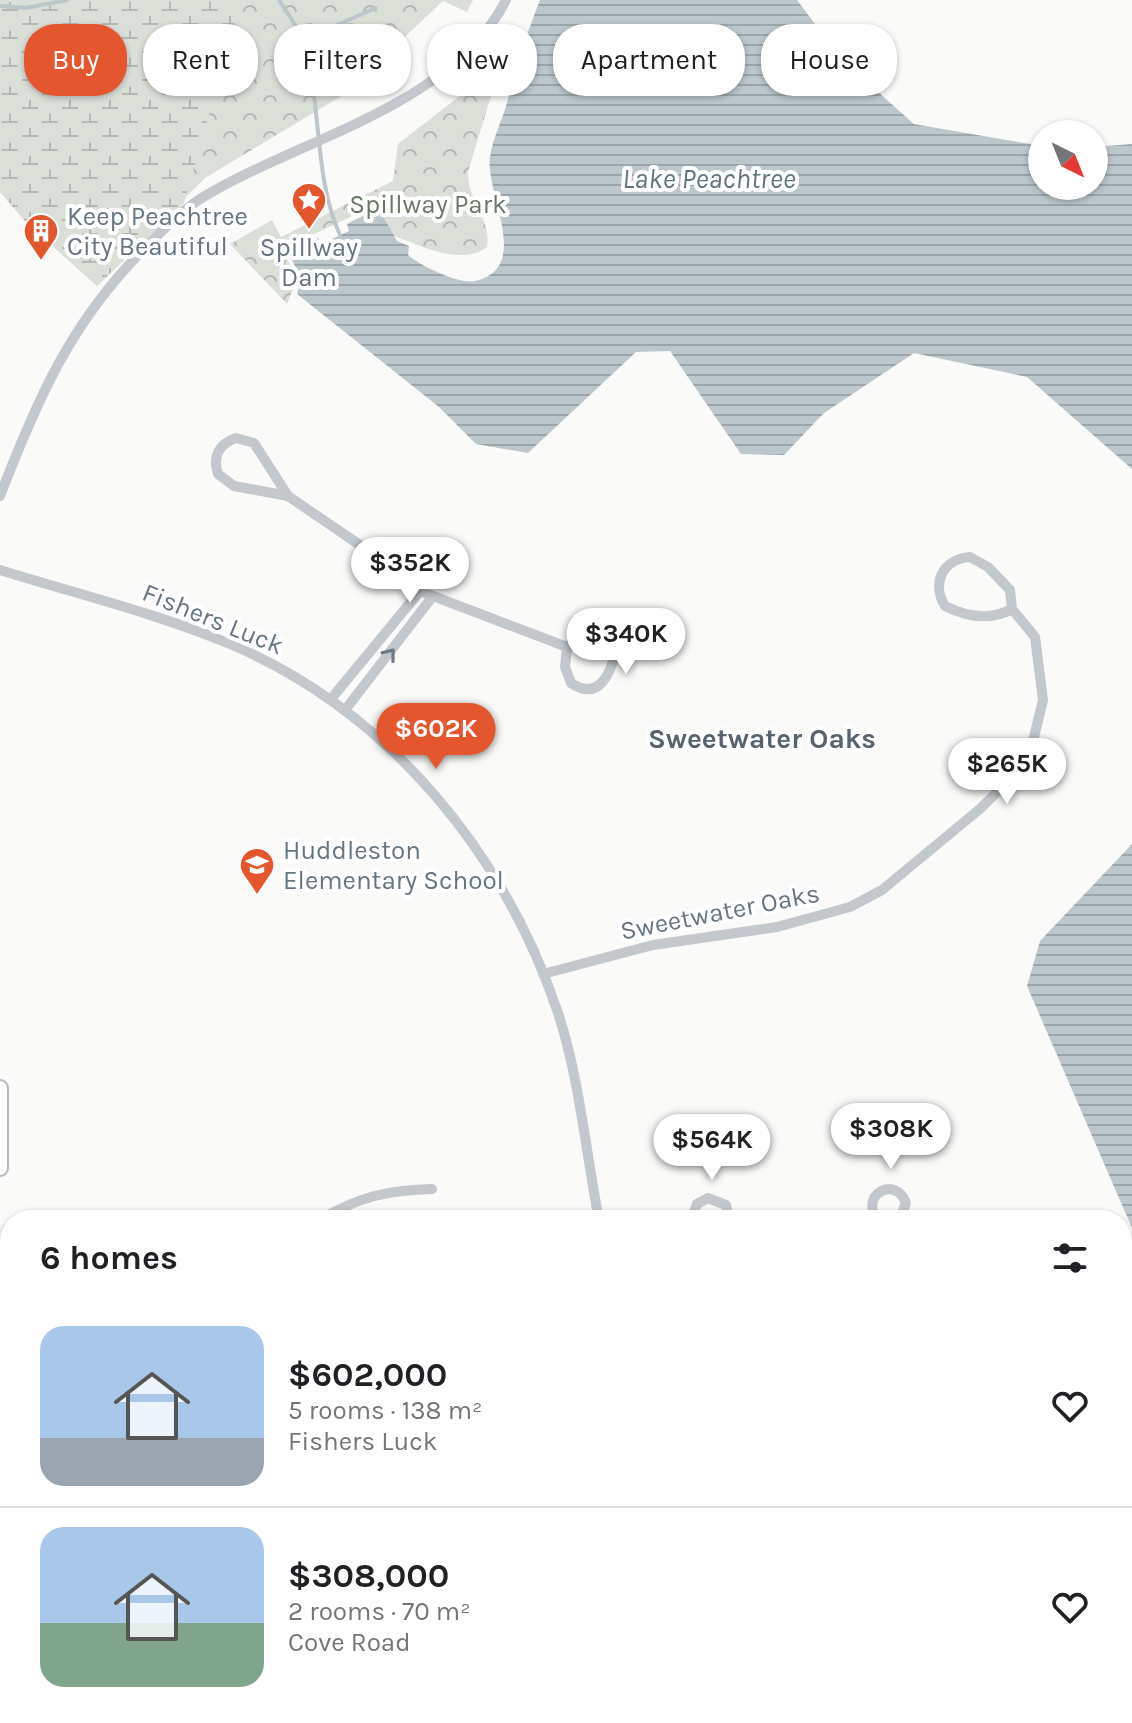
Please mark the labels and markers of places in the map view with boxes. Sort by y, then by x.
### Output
place icon: Spillway Dam [290,181,328,231]
place label: Keep Peachtree City Beautiful [67,201,248,262]
building icon: Keep Peachtree City Beautiful [22,212,60,262]
place label: Spillway Dam [260,232,358,293]
pin: $352K [354,537,466,605]
pin: $340K [570,608,682,676]
pin: $602K [380,703,492,771]
pin: $265K [951,738,1063,806]
place label: Huddleston Elementary School [283,835,504,896]
school or university icon: Huddleston Elementary School [238,846,276,896]
pin: $308K [835,1103,947,1171]
pin: $564K [656,1114,768,1182]

